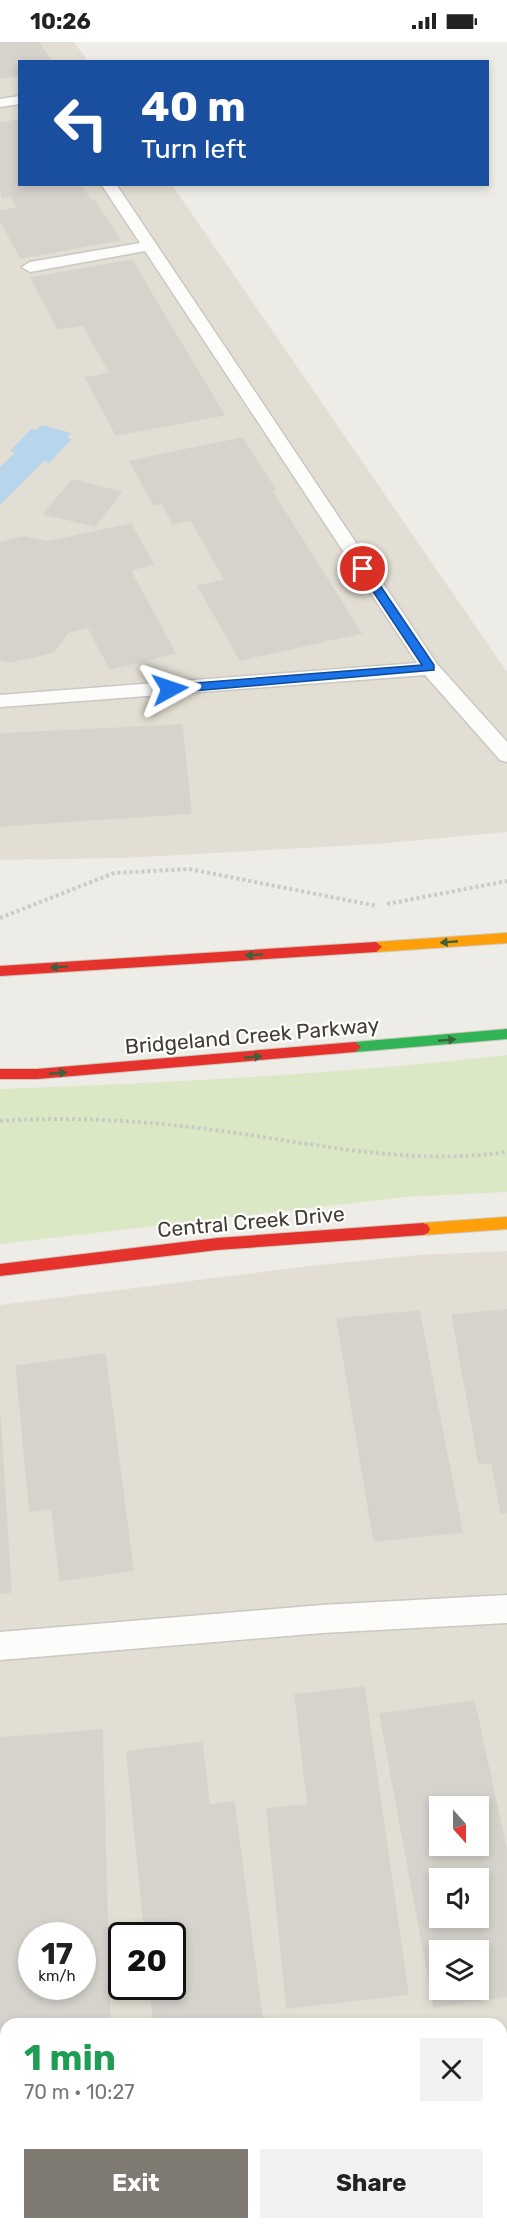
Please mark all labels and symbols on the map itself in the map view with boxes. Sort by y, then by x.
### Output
pin [337,543,388,594]
position arrow [138,657,202,721]
one-way arrow [439,938,458,947]
one-way arrow [245,950,264,960]
one-way arrow [50,963,69,972]
street label: Bridgeland Creek Parkway [124,1012,381,1059]
one-way arrow [438,1035,457,1045]
one-way arrow [243,1052,262,1062]
one-way arrow [49,1068,68,1078]
street label: Central Creek Drive [156,1201,346,1242]
north arrow [429,1796,489,1856]
speed limit sign: 20 [108,1922,186,2000]

